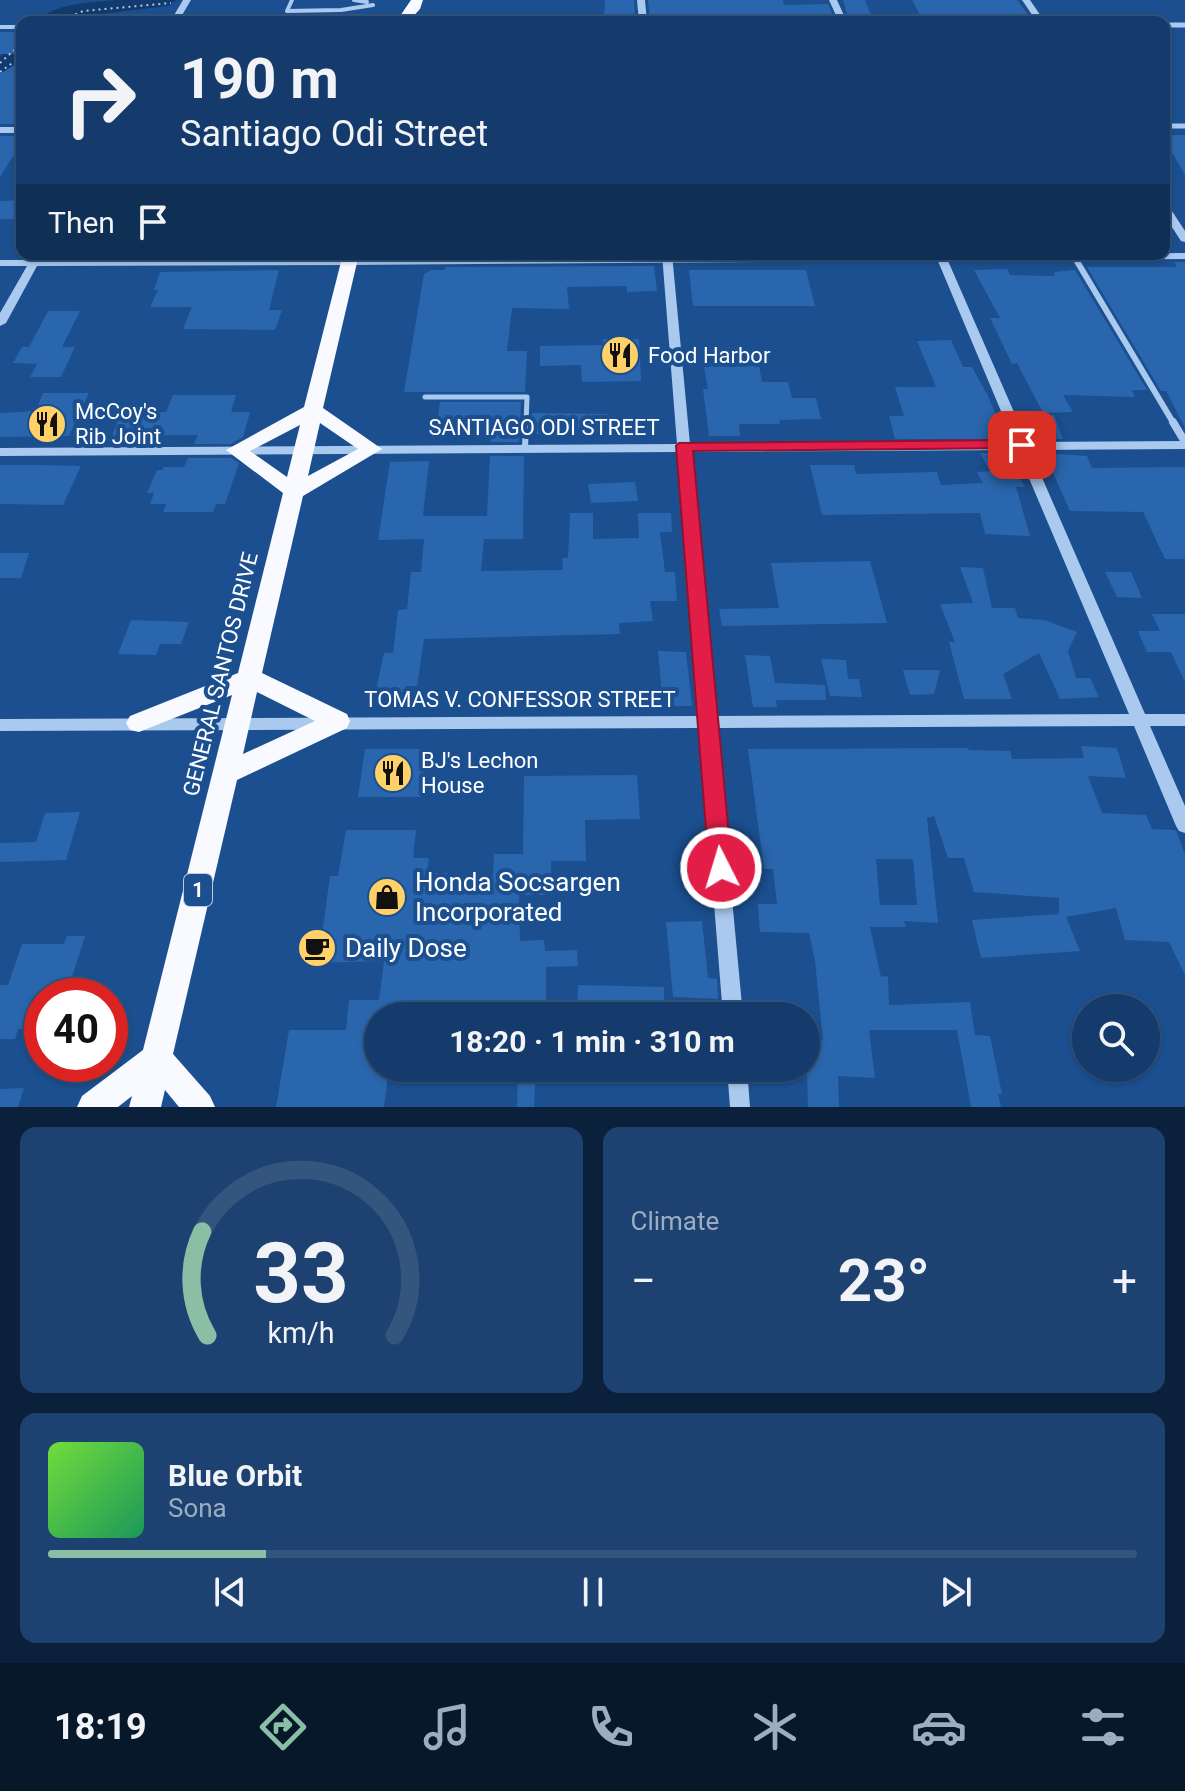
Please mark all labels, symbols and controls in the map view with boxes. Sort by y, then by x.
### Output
text: 190 m [180,46,339,112]
icon: right [48,48,152,152]
text: Santiago Odi Street [180,113,488,155]
icon: arrive [131,200,175,244]
text: Then [48,205,115,240]
restaurant icon: Food Harbor [599,334,641,376]
place label: Food Harbor [648,343,771,368]
place label: McCoy's Rib Joint [75,399,161,449]
restaurant icon: McCoy's Rib Joint [26,403,68,445]
pin [988,411,1056,479]
street label: SANTIAGO ODI STREET [428,415,660,440]
icon: arrive [1000,423,1044,467]
street label: GENERAL SANTOS DRIVE [178,549,263,799]
street label: TOMAS V. CONFESSOR STREET [364,687,676,712]
place label: BJ's Lechon House [421,748,539,798]
restaurant icon: BJ's Lechon House [372,752,414,794]
position arrow [679,826,763,910]
place label: Honda Socsargen Incorporated [415,867,621,927]
road number: 1 [184,874,212,906]
shop icon: Honda Socsargen Incorporated [366,876,408,918]
cafe icon: Daily Dose [296,927,338,969]
place label: Daily Dose [345,933,467,963]
speed limit sign: 40 [24,978,128,1082]
map controls [1072,994,1160,1082]
button: search [1072,994,1160,1082]
text: 18:20 · 1 min · 310 m [449,1024,735,1059]
text: Climate [631,1206,719,1236]
text: 33 [254,1225,349,1322]
text: 23° [838,1245,930,1316]
text: − [631,1255,656,1307]
text: + [1112,1255,1137,1307]
text: km/h [268,1316,335,1350]
text: Blue Orbit [168,1458,302,1493]
text: Sona [168,1493,227,1523]
icon: previous [208,1570,252,1614]
icon: pause [571,1570,615,1614]
icon: next [934,1570,978,1614]
icon: directions [255,1699,311,1755]
icon: music [419,1699,475,1755]
icon: phone [583,1699,639,1755]
icon: climate [747,1699,803,1755]
icon: car [911,1699,967,1755]
icon: filters [1075,1699,1131,1755]
text: 18:19 [54,1706,147,1748]

